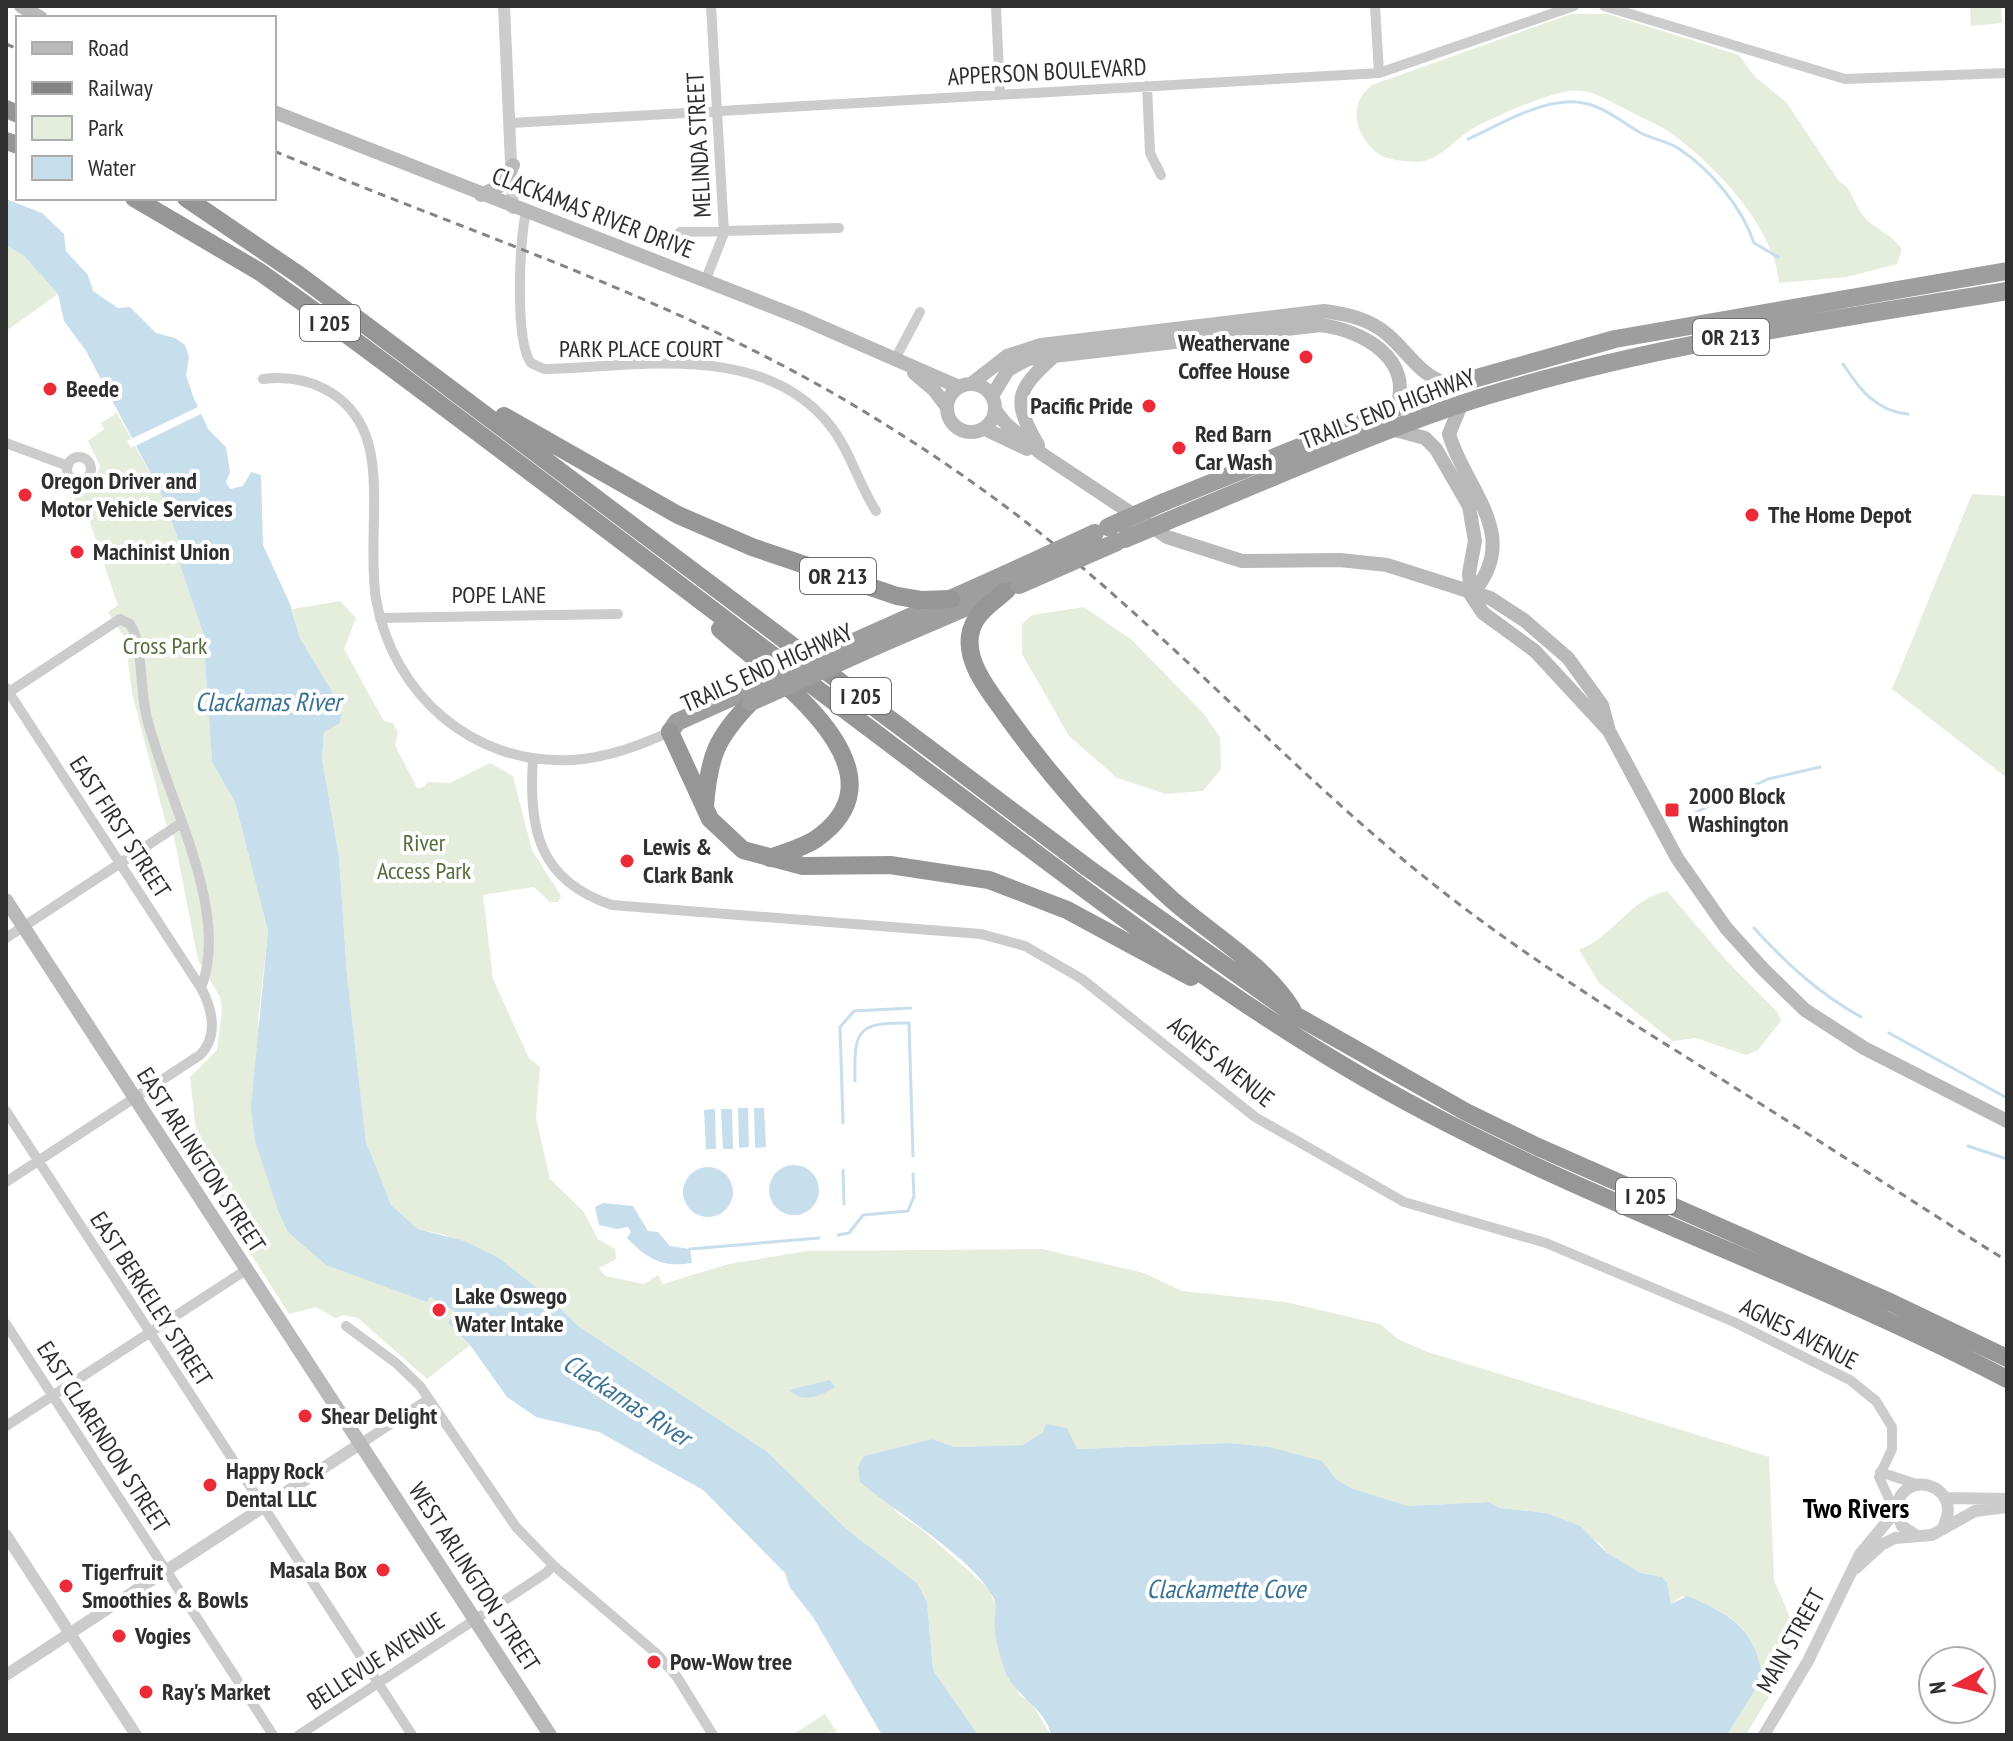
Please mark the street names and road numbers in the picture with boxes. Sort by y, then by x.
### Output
street label: APPERSON BOULEVARD [947,51,1147,92]
street label: MELINDA STREET [679,71,718,219]
street label: CLACKAMAS RIVER DRIVE [488,160,699,265]
road number: I 205 [300,305,360,341]
road number: OR 213 [1693,319,1769,355]
street label: PARK PLACE COURT [559,333,723,364]
street label: TRAILS END HIGHWAY [1296,361,1480,456]
road number: OR 213 [800,558,876,594]
street label: POPE LANE [452,579,546,610]
street label: TRAILS END HIGHWAY [676,616,857,719]
road number: I 205 [831,678,891,714]
street label: EAST FIRST STREET [63,750,178,904]
street label: AGNES AVENUE [1162,1009,1281,1114]
street label: EAST ARLINGTON STREET [130,1061,273,1258]
road number: I 205 [1616,1178,1676,1214]
street label: EAST BERKELEY STREET [83,1206,220,1392]
street label: AGNES AVENUE [1735,1291,1863,1376]
street label: EAST CLARENDON STREET [30,1335,177,1538]
street label: WEST ARLINGTON STREET [402,1476,547,1677]
street label: MAIN STREET [1749,1583,1832,1698]
street label: BELLEVUE AVENUE [301,1605,450,1717]

